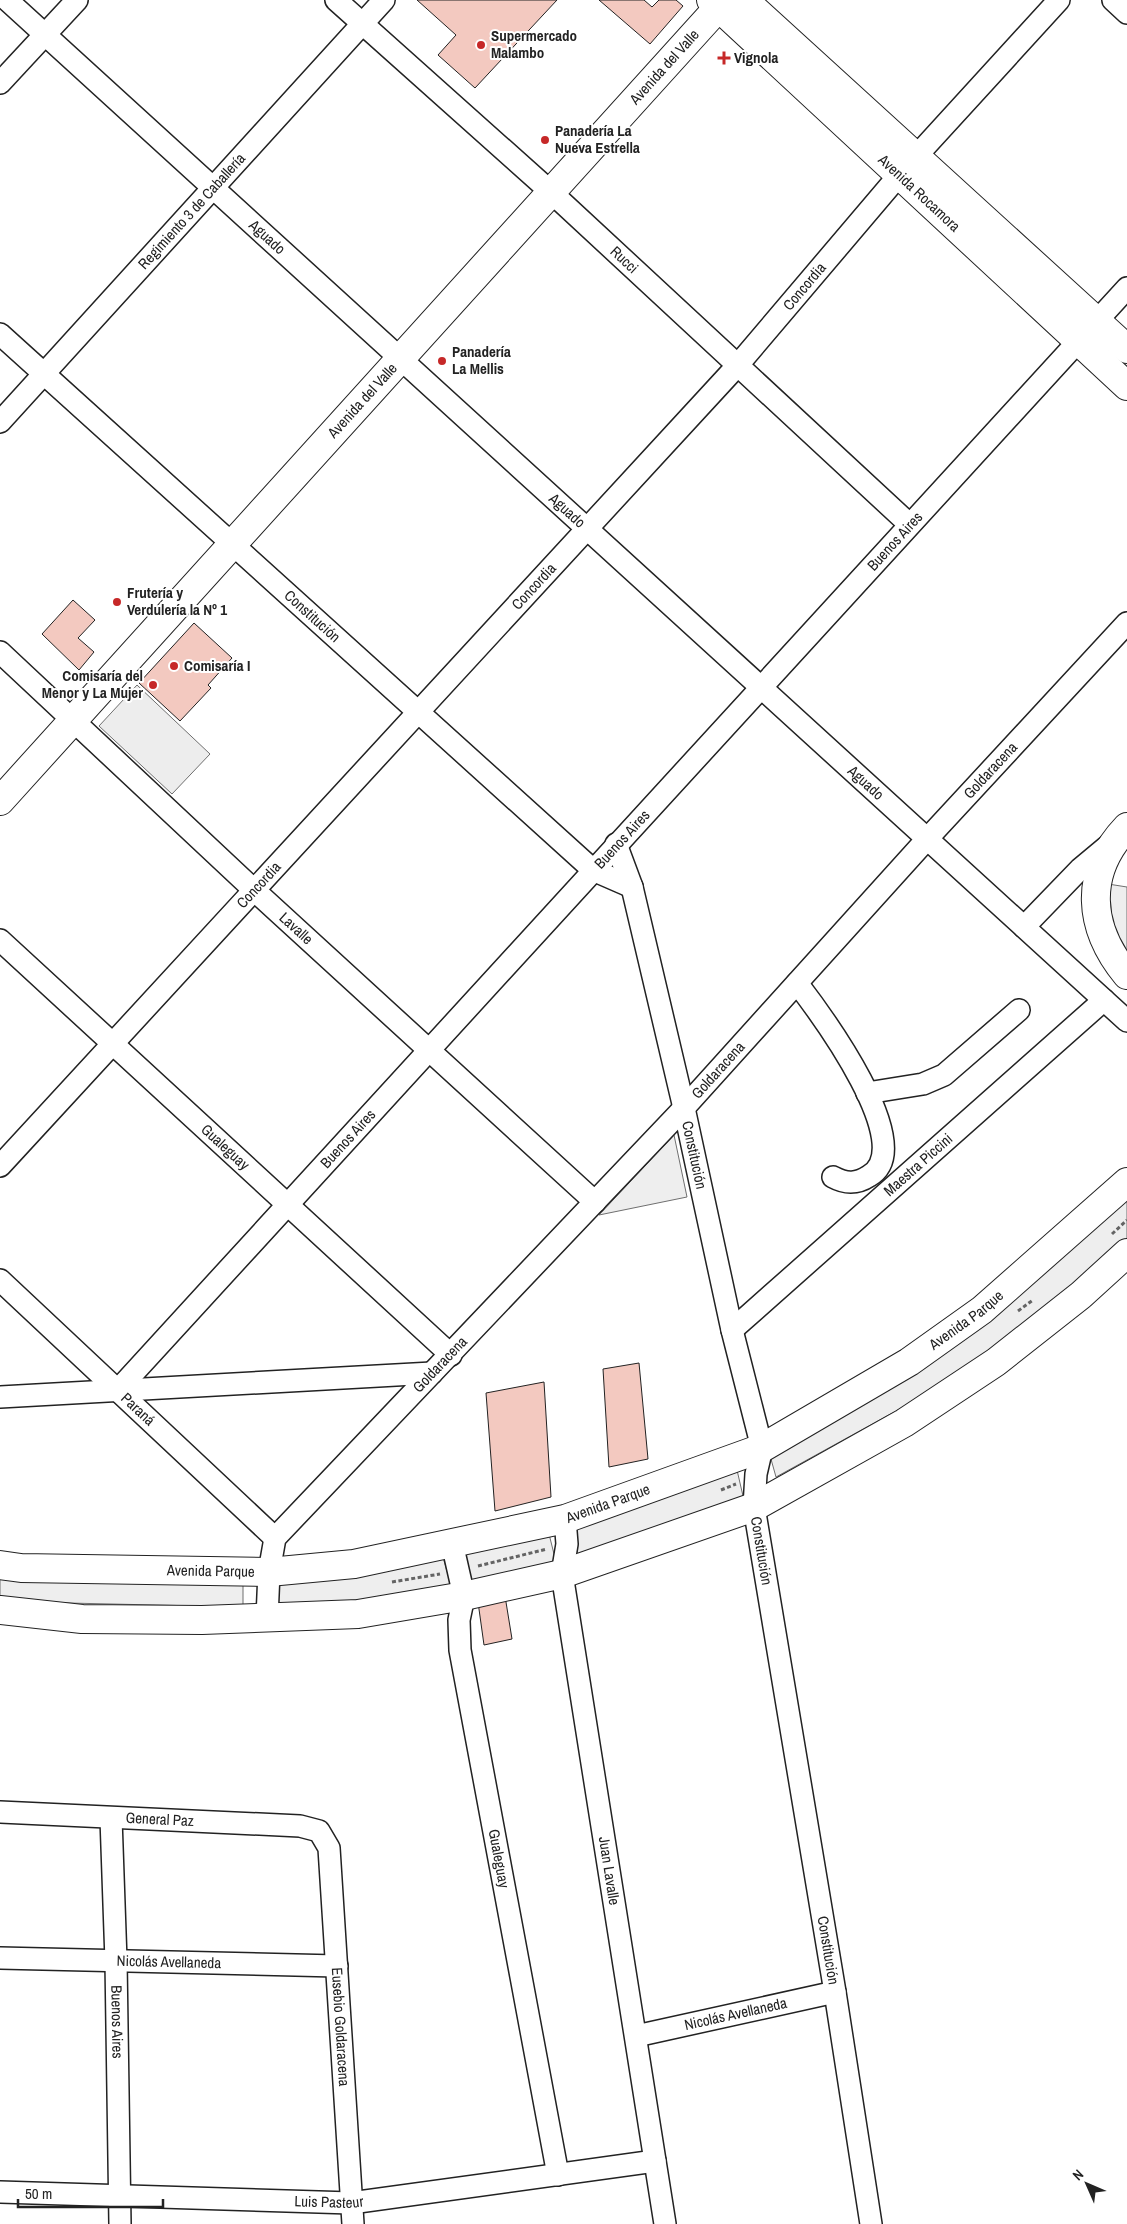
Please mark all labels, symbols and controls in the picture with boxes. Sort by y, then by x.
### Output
street label: Avenida del Valle [624,24,704,110]
place label: Supermercado Malambo [491,25,577,63]
marker: Supermercado Malambo [475,39,487,51]
place label: Vignola [734,47,778,68]
marker: Vignola [718,52,730,64]
place label: Panadería La Nueva Estrella [555,120,640,158]
marker: Panadería La Nueva Estrella [539,134,551,146]
street label: Regimiento 3 de Caballería [133,148,250,274]
street label: Avenida Rocamora [873,149,965,236]
street label: Aguado [244,214,290,259]
street label: Rucci [606,241,643,278]
street label: Concordia [778,258,831,315]
place label: Panadería La Mellis [452,341,511,379]
marker: Panadería La Mellis [436,355,448,367]
street label: Avenida del Valle [322,358,402,443]
street label: Aguado [544,488,590,532]
street label: Buenos Aires [862,507,927,575]
street label: Concordia [507,558,561,614]
place label: Frutería y Verdulería la Nº 1 [127,582,227,620]
street label: Constitución [280,585,345,647]
marker: Frutería y Verdulería la Nº 1 [111,596,123,608]
place label: Comisaría I [184,655,250,676]
marker: Comisaría I [168,660,180,672]
place label: Comisaría del Menor y La Mujer [42,665,143,703]
marker: Comisaría del Menor y La Mujer [147,679,159,691]
street label: Goldaracena [958,737,1022,803]
street label: Aguado [843,760,889,805]
street label: Buenos Aires [589,805,654,873]
street label: Concordia [231,857,286,913]
street label: Lavalle [275,907,318,949]
street label: Goldaracena [686,1037,749,1103]
street label: Buenos Aires [315,1104,380,1173]
street label: Gualeguay [197,1119,255,1175]
street label: Constitución [677,1119,712,1191]
street label: Maestra Piccini [879,1128,957,1201]
street label: Avenida Parque [924,1285,1008,1355]
street label: Goldaracena [408,1331,472,1397]
street label: Paraná [117,1388,160,1430]
street label: Avenida Parque [562,1478,653,1528]
street label: Constitución [746,1515,778,1587]
street label: Avenida Parque [166,1559,255,1582]
street label: General Paz [125,1807,195,1831]
street label: Gualeguay [484,1827,515,1890]
street label: Juan Lavalle [594,1835,625,1907]
street label: Constitución [812,1914,845,1986]
street label: Nicolás Avellaneda [116,1950,222,1973]
street label: Eusebio Goldaracena [327,1967,355,2087]
street label: Buenos Aires [106,1985,128,2059]
street label: Nicolás Avellaneda [682,1992,789,2035]
north arrow [1062,2159,1112,2209]
text: N [1069,2166,1087,2184]
scale bar [18,2176,162,2208]
text: 50 m [25,2183,52,2204]
street label: Luis Pasteur [294,2190,365,2213]

